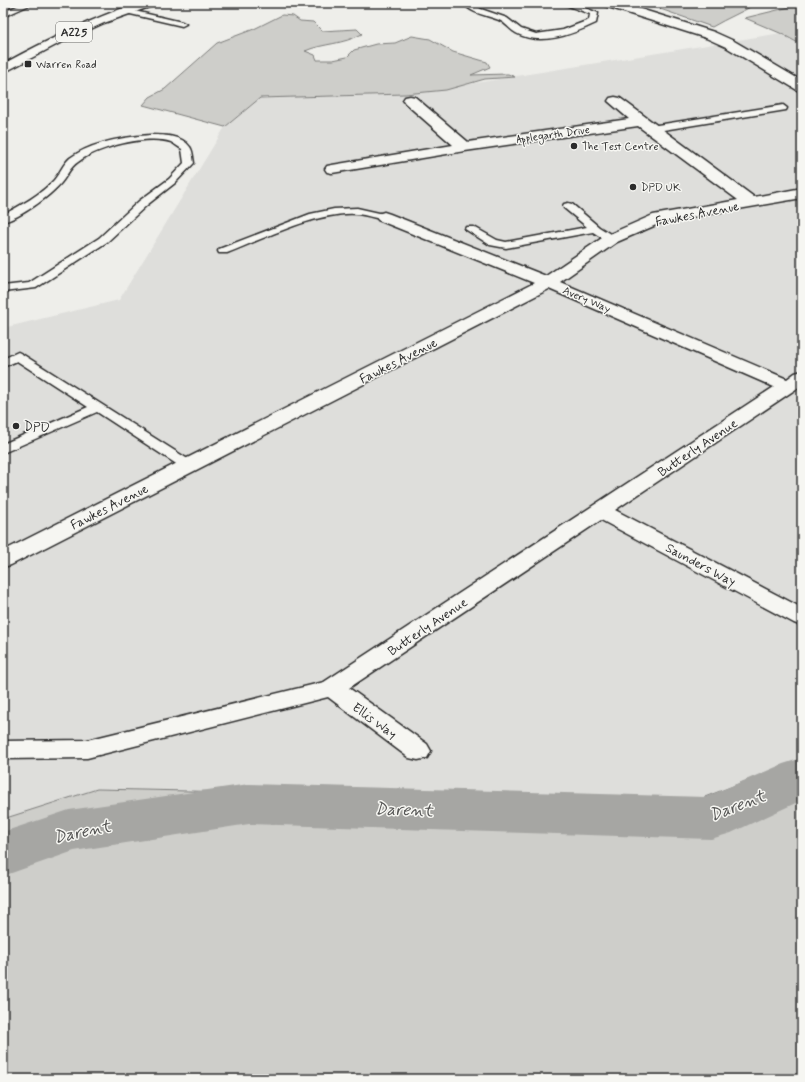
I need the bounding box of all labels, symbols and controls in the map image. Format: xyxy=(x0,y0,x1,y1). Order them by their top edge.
road number: A225 xyxy=(56,22,92,42)
place label: Warren Road xyxy=(36,58,97,72)
marker: Warren Road xyxy=(23,59,33,69)
street label: Applegarth Drive xyxy=(516,123,591,148)
place label: The Test Centre xyxy=(582,140,659,154)
marker: The Test Centre xyxy=(569,141,579,151)
place label: DPD UK xyxy=(641,181,681,195)
marker: DPD UK xyxy=(628,182,638,192)
street label: Fawkes Avenue xyxy=(654,198,741,231)
street label: Avery Way xyxy=(561,284,613,316)
street label: Fawkes Avenue xyxy=(357,334,440,388)
street label: Butterly Avenue xyxy=(655,415,741,481)
place label: DPD xyxy=(24,419,50,436)
marker: DPD xyxy=(11,421,21,431)
street label: Fawkes Avenue xyxy=(68,480,151,534)
street label: Saunders Way xyxy=(662,540,738,591)
street label: Butterly Avenue xyxy=(385,594,471,660)
street label: Ellis Way xyxy=(348,699,400,743)
water label: Darent xyxy=(706,785,769,827)
water label: Darent xyxy=(375,798,434,822)
water label: Darent xyxy=(52,815,114,849)

